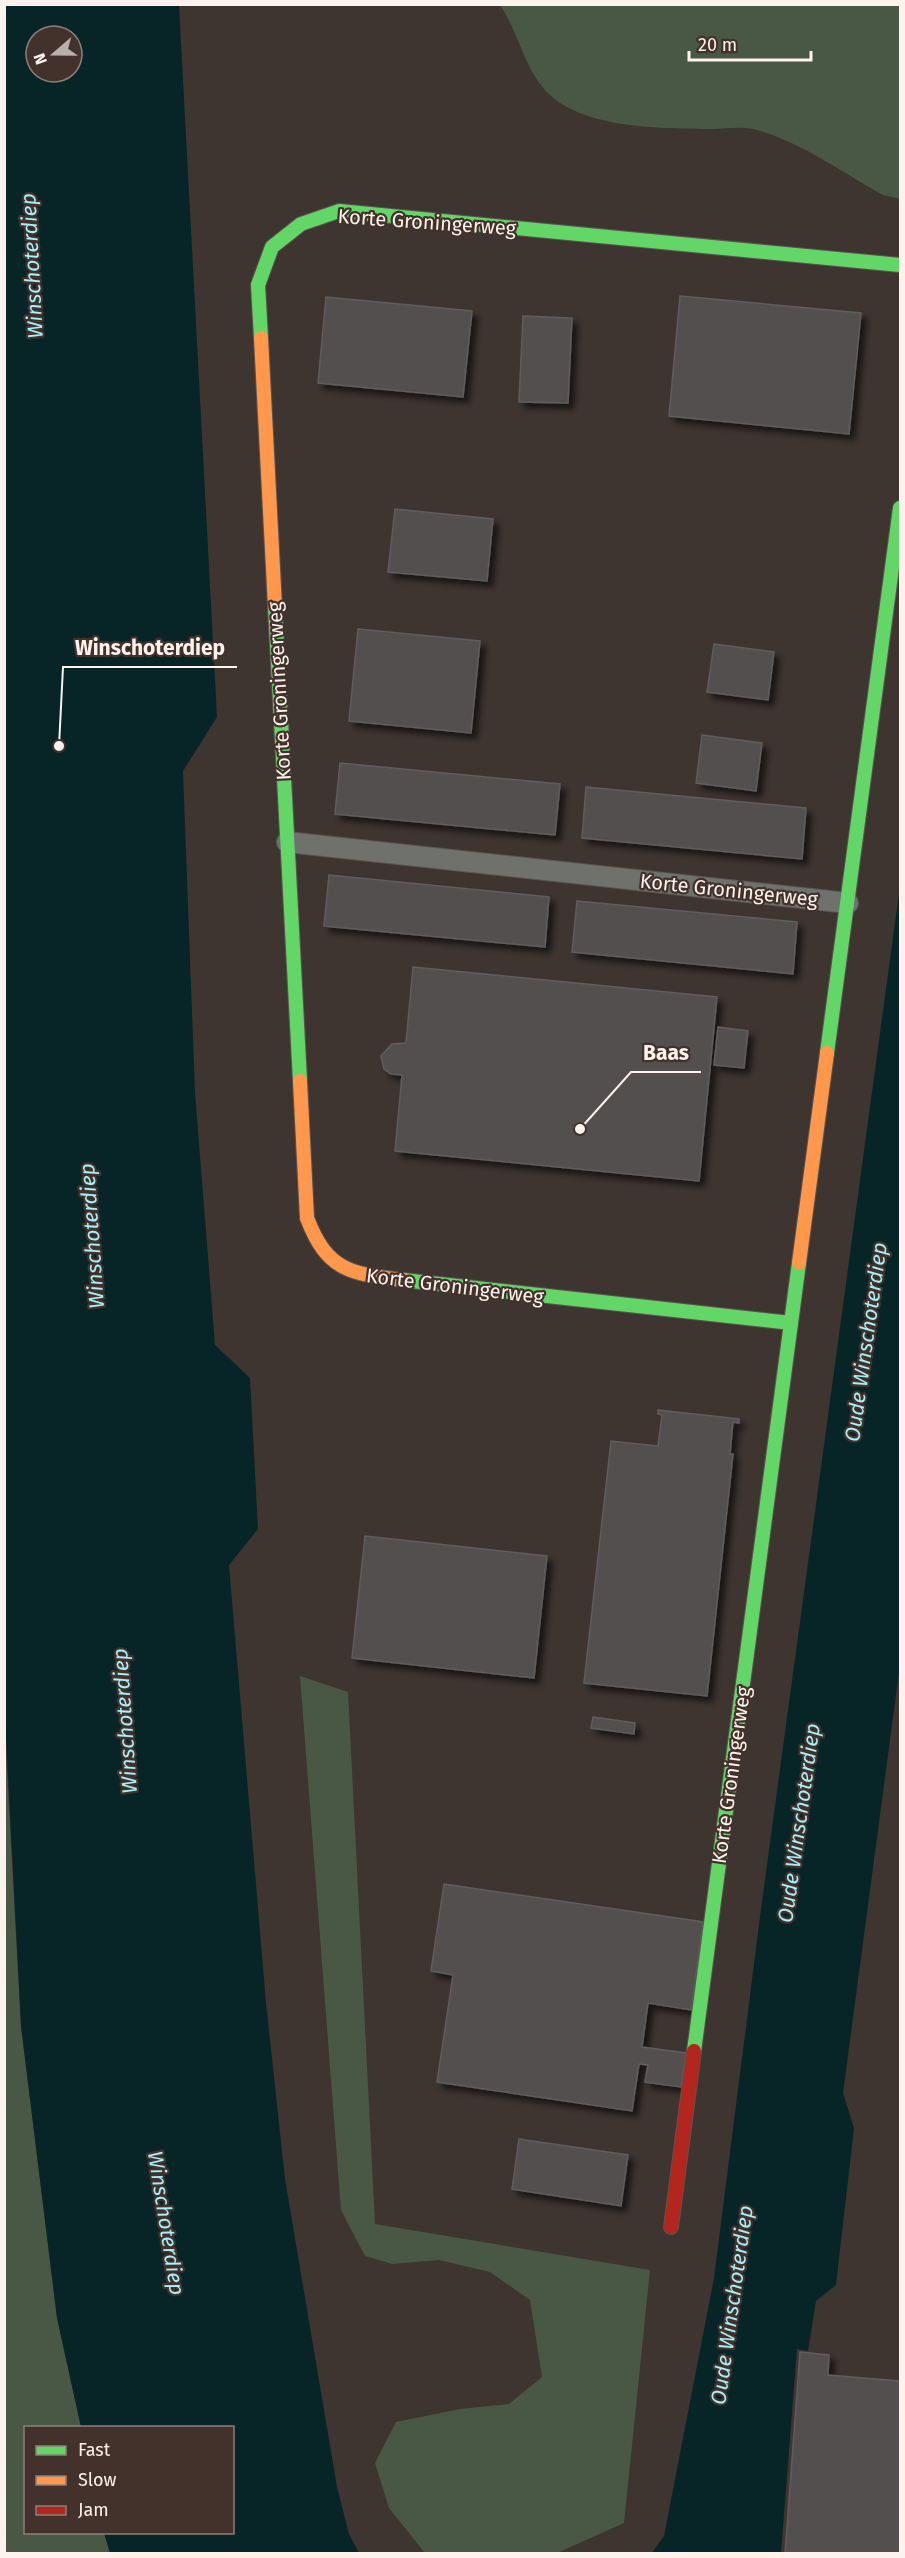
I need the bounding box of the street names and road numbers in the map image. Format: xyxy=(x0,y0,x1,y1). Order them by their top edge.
street label: Korte Groningerweg xyxy=(337,204,518,240)
street label: Korte Groningerweg xyxy=(262,600,296,781)
street label: Korte Groningerweg xyxy=(639,869,820,911)
street label: Korte Groningerweg xyxy=(365,1263,546,1309)
street label: Korte Groningerweg xyxy=(707,1684,755,1865)

